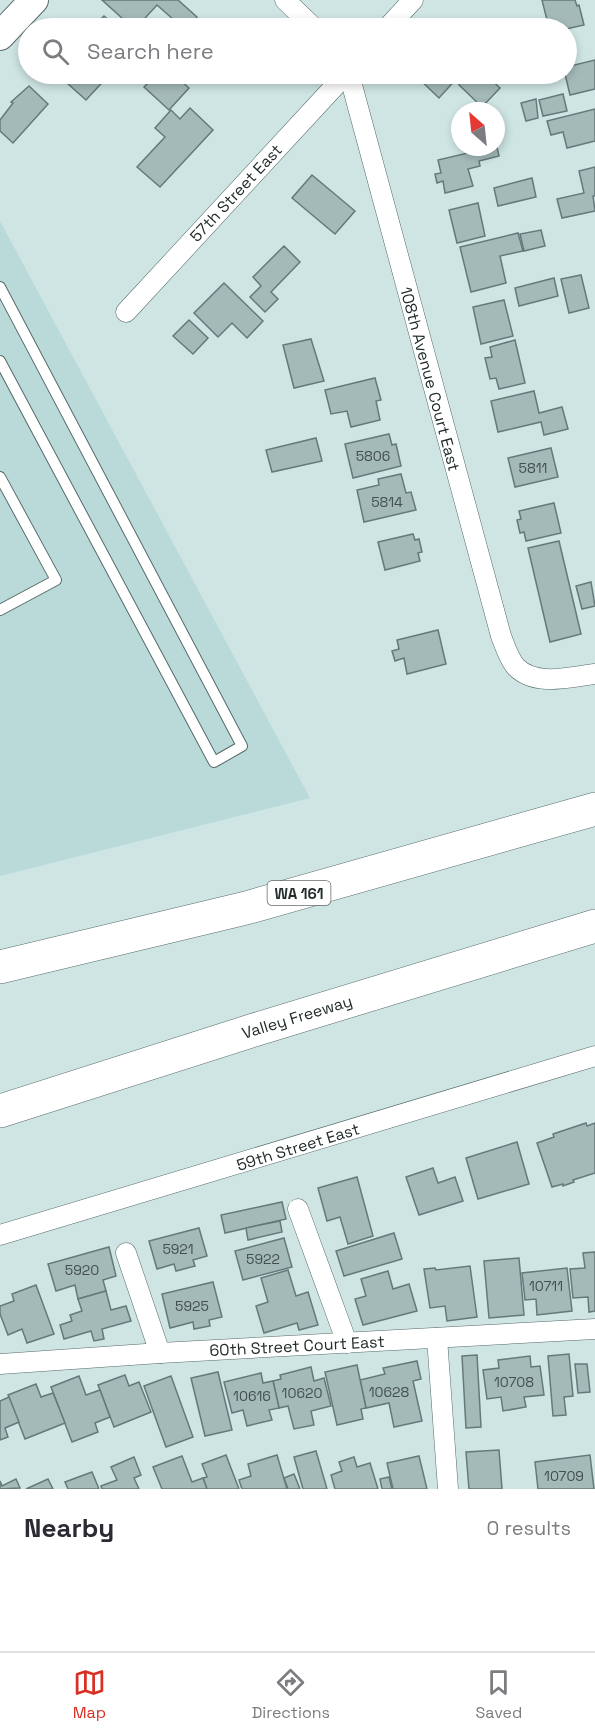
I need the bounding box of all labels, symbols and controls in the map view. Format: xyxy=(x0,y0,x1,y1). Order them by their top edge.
search box xyxy=(18,18,577,84)
icon: search xyxy=(39,35,72,68)
text: Search here xyxy=(87,37,214,65)
north arrow xyxy=(451,102,505,156)
street label: 57th Street East xyxy=(185,140,287,246)
street label: 108th Avenue Court East xyxy=(395,285,465,473)
house number: 5806 xyxy=(356,447,390,465)
house number: 5811 xyxy=(519,459,547,477)
house number: 5814 xyxy=(371,493,403,511)
road number: WA 161 xyxy=(268,881,330,905)
street label: Valley Freeway xyxy=(239,990,355,1044)
street label: 59th Street East xyxy=(234,1118,362,1176)
house number: 5921 xyxy=(162,1240,194,1258)
house number: 5922 xyxy=(246,1250,280,1268)
house number: 5920 xyxy=(65,1261,99,1279)
house number: 10711 xyxy=(529,1277,563,1295)
house number: 5925 xyxy=(175,1297,209,1315)
street label: 60th Street Court East xyxy=(209,1331,385,1361)
house number: 10708 xyxy=(494,1373,534,1391)
house number: 10628 xyxy=(369,1383,410,1401)
house number: 10620 xyxy=(282,1384,322,1402)
house number: 10616 xyxy=(233,1387,271,1405)
house number: 10709 xyxy=(544,1467,584,1485)
text: Nearby xyxy=(24,1511,114,1545)
text: 0 results xyxy=(487,1515,571,1541)
tab: Map xyxy=(73,1666,106,1723)
tab: Directions xyxy=(252,1666,330,1723)
tab: Saved xyxy=(476,1666,522,1723)

